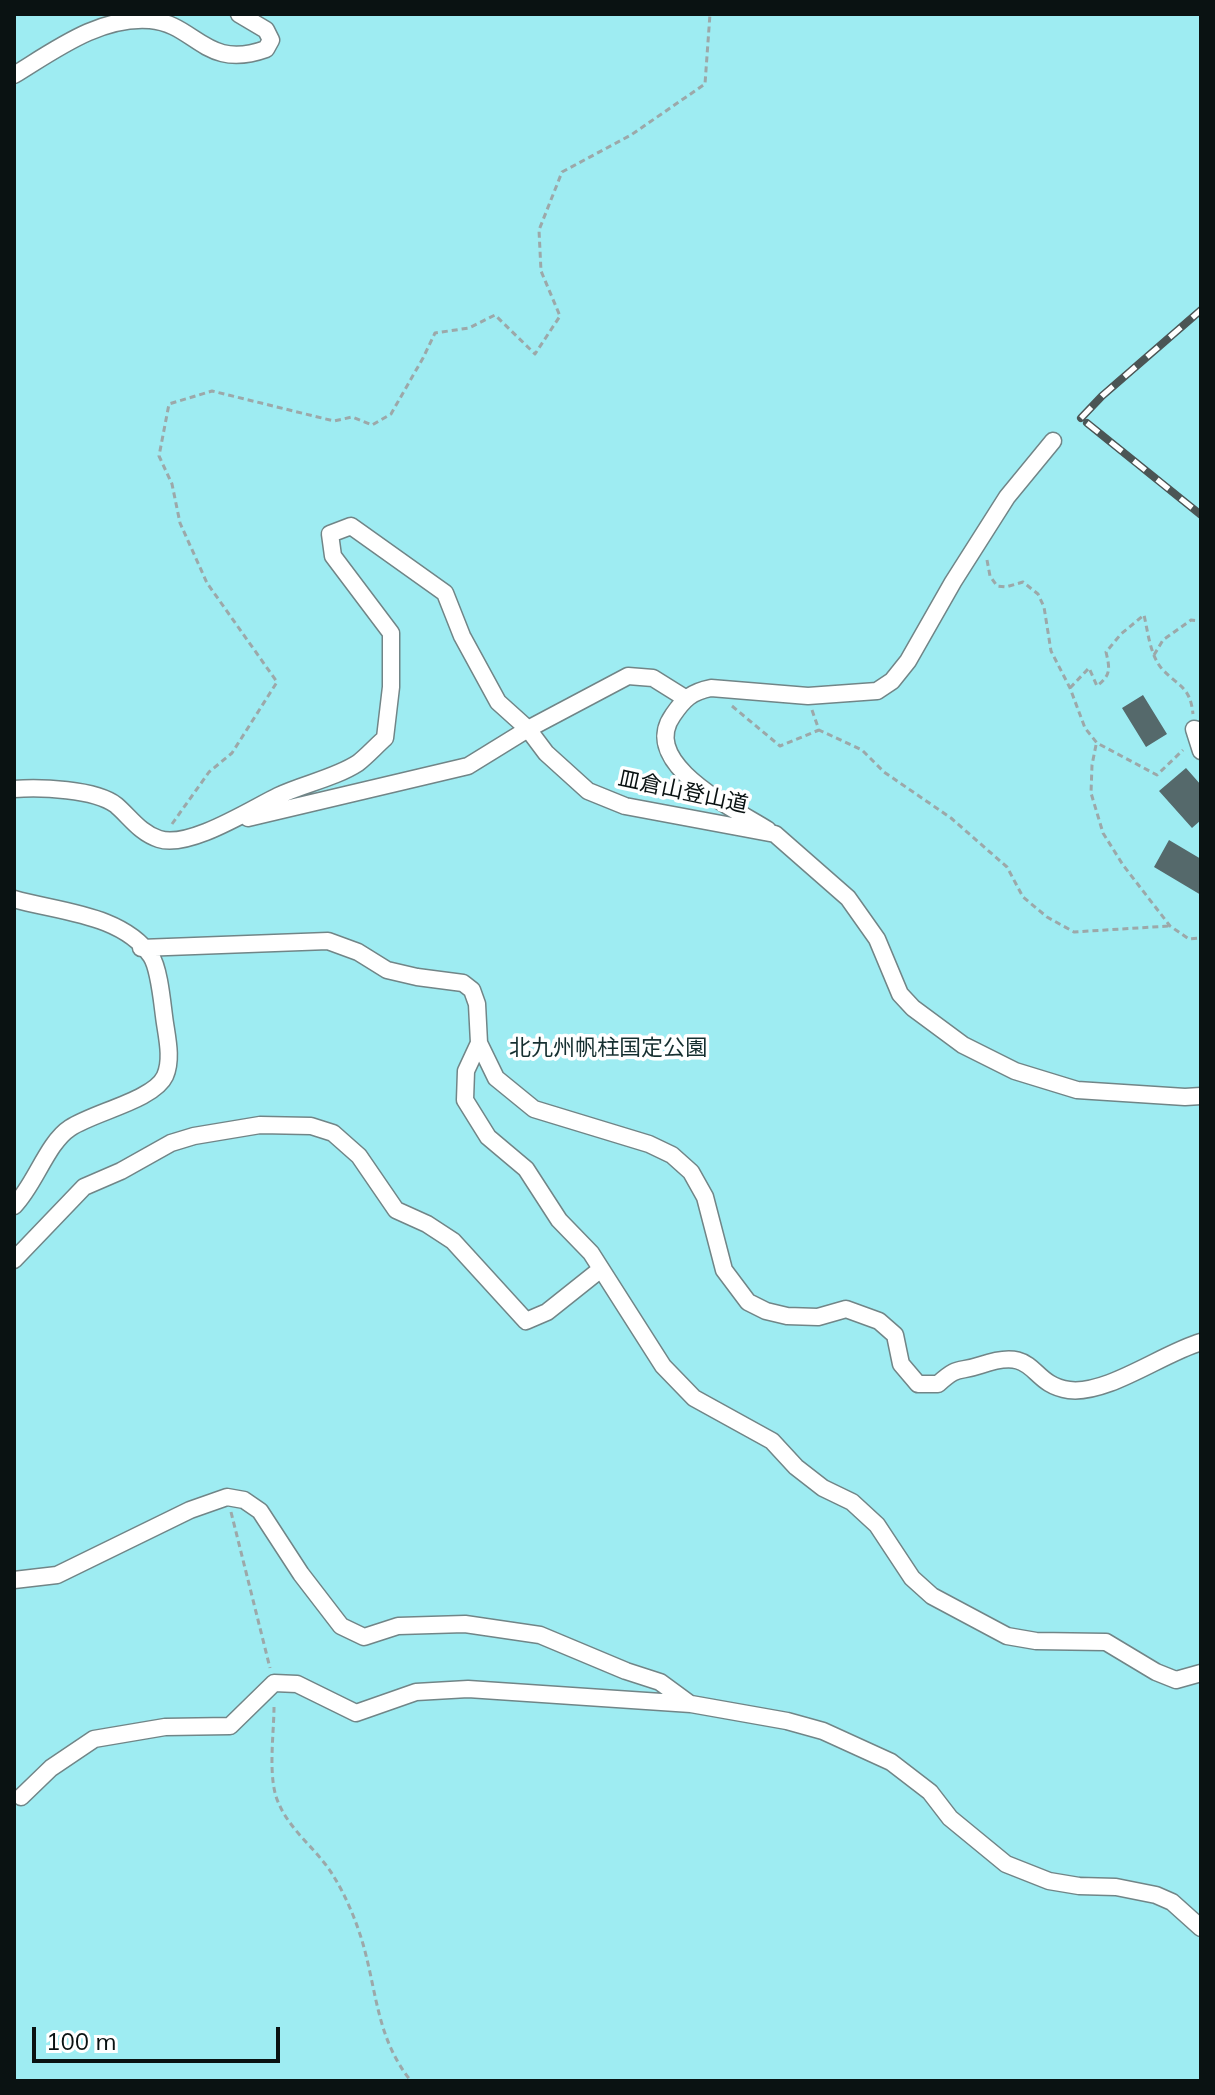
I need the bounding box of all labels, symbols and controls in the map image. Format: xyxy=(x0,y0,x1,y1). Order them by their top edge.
street label: 皿倉山登山道 xyxy=(616,765,750,819)
park label: 北九州帆柱国定公園 xyxy=(509,1035,707,1061)
scale bar xyxy=(36,2011,284,2061)
text: 100 m xyxy=(46,2026,117,2056)

